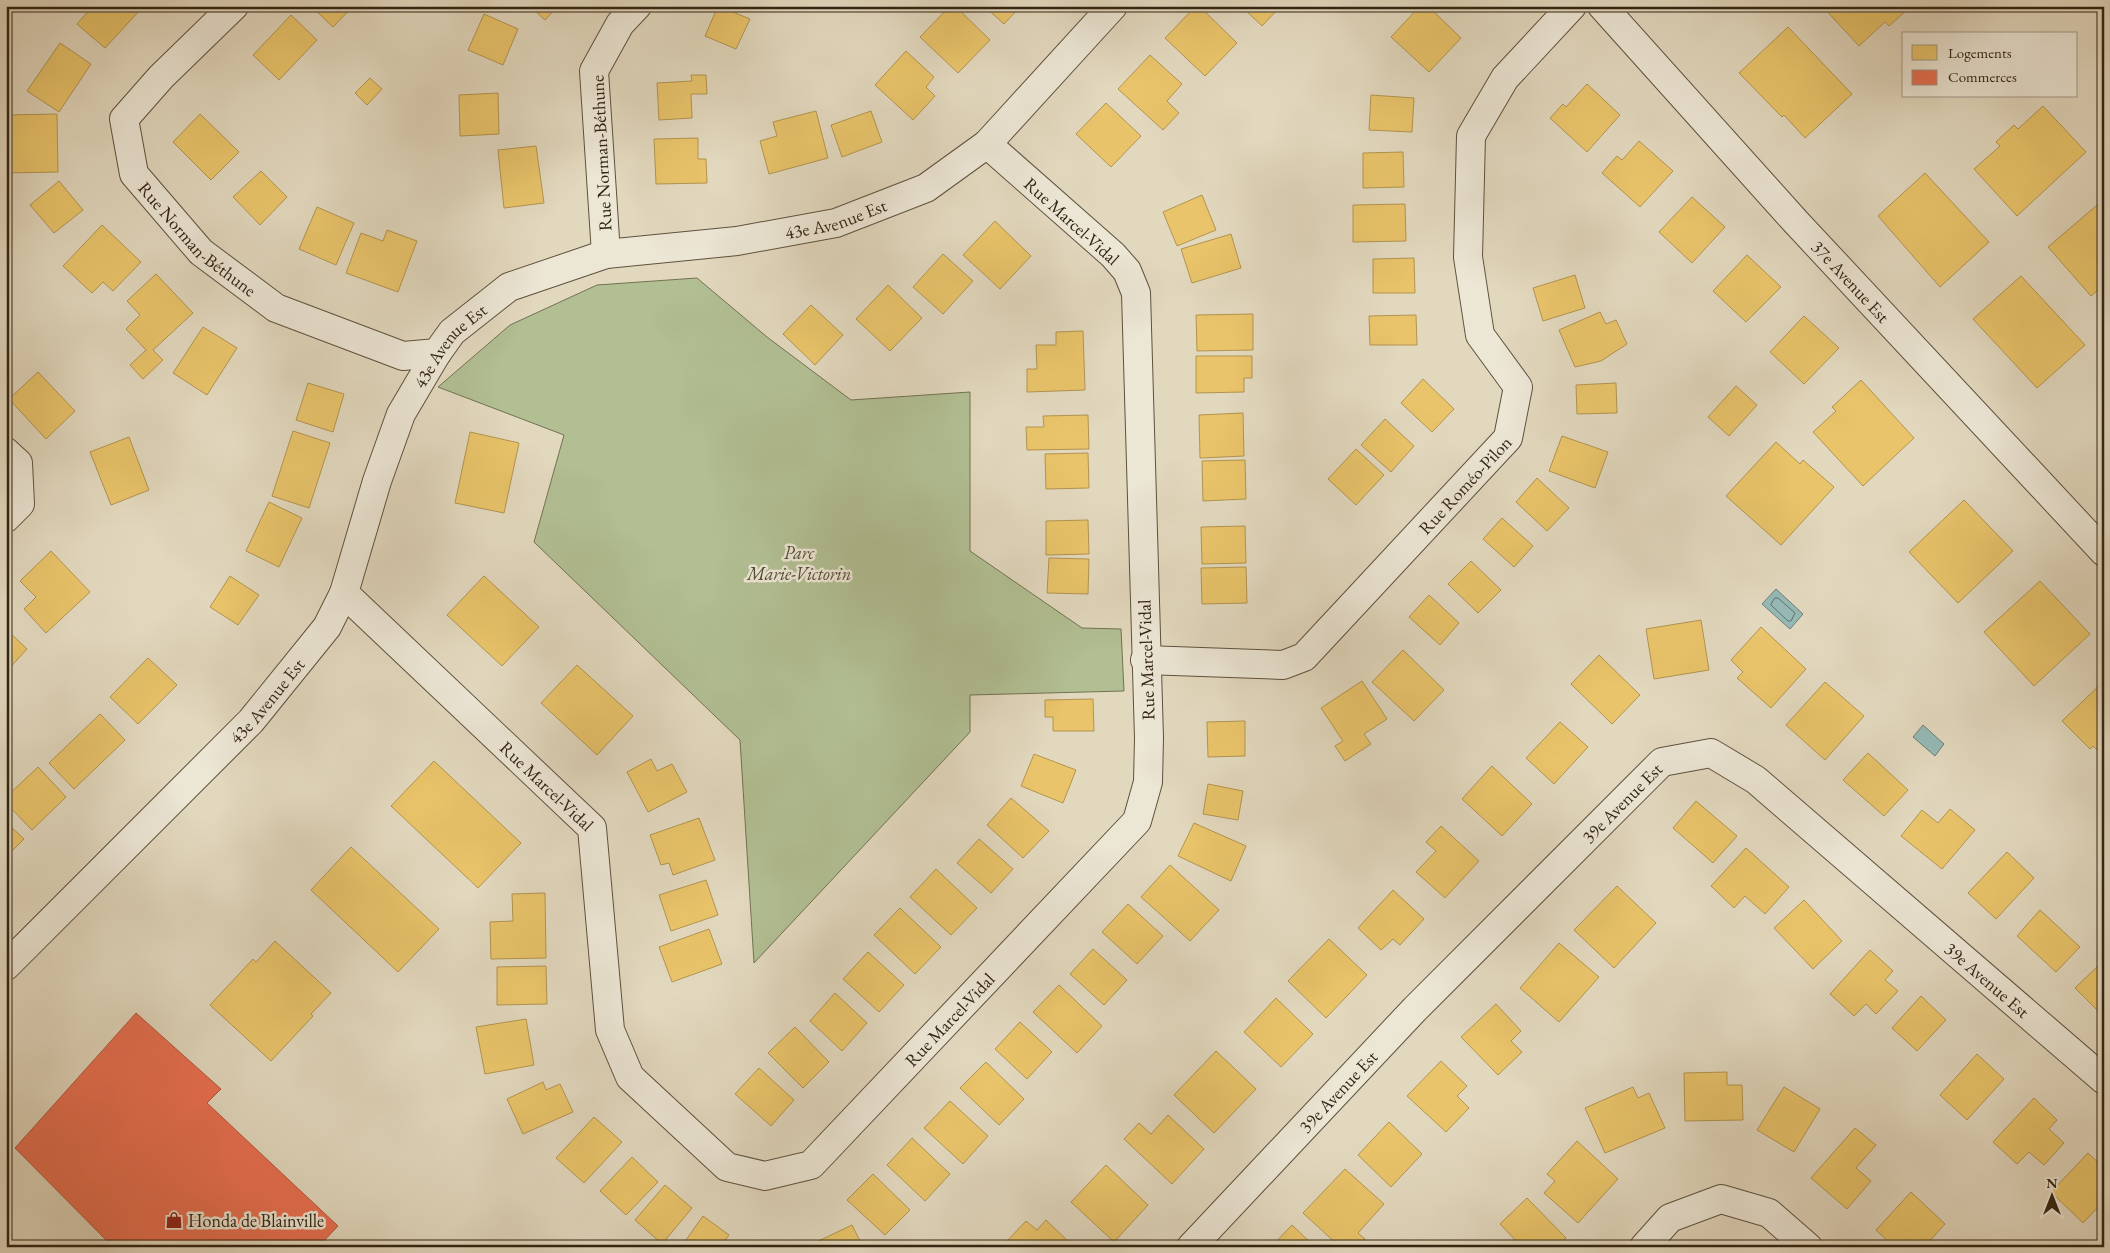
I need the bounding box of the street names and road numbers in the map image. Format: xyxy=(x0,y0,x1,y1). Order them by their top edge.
street label: Rue Norman-Béthune xyxy=(585,74,617,232)
street label: Rue Marcel-Vidal xyxy=(1019,172,1125,270)
street label: Rue Norman-Béthune xyxy=(134,176,261,301)
street label: 43e Avenue Est xyxy=(783,193,890,244)
street label: 37e Avenue Est xyxy=(1807,235,1895,327)
street label: 43e Avenue Est xyxy=(407,298,491,392)
street label: Rue Roméo-Pilon xyxy=(1413,430,1516,539)
street label: Rue Marcel-Vidal xyxy=(1132,599,1160,721)
street label: 43e Avenue Est xyxy=(224,653,309,748)
street label: Rue Marcel-Vidal xyxy=(495,736,599,836)
street label: 39e Avenue Est xyxy=(1576,757,1667,848)
street label: 39e Avenue Est xyxy=(1940,937,2035,1023)
street label: Rue Marcel-Vidal xyxy=(899,967,999,1071)
street label: 39e Avenue Est xyxy=(1293,1045,1382,1137)

